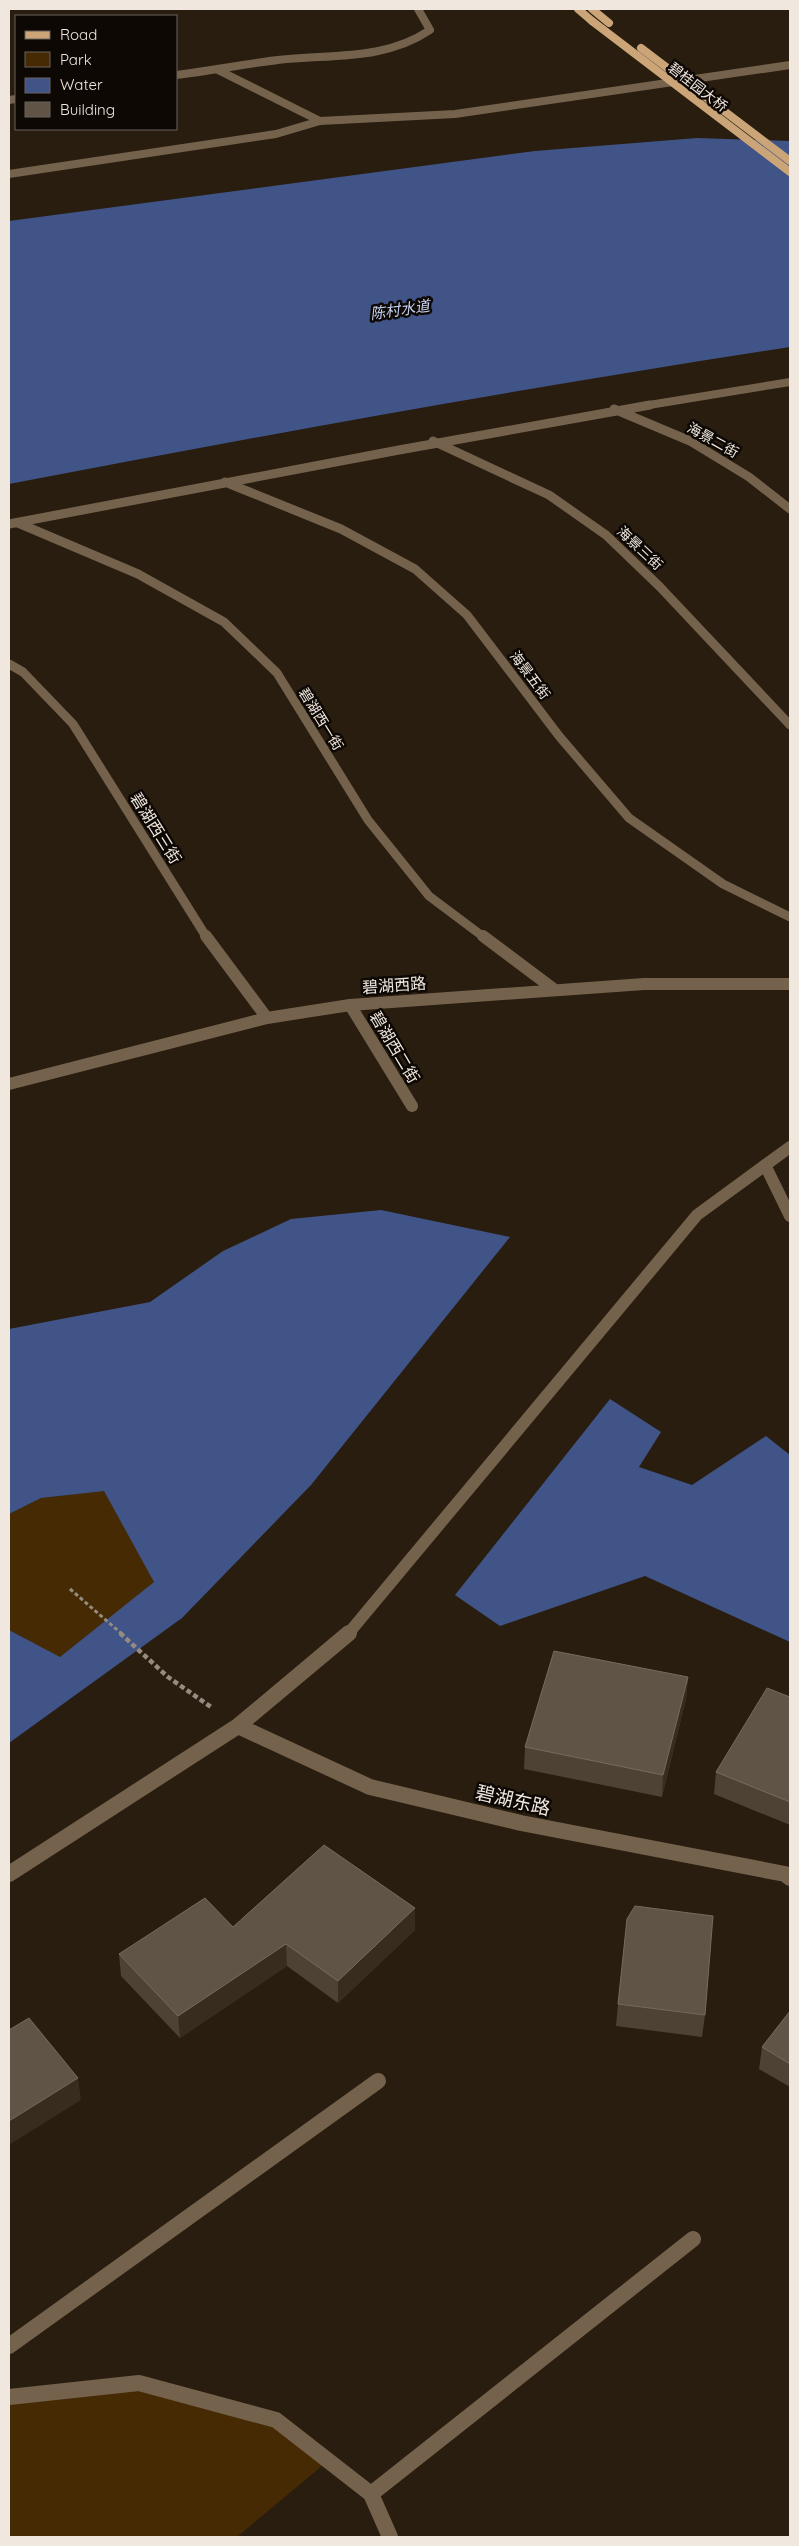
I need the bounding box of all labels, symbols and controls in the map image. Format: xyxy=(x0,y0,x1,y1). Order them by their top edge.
legend xyxy=(15,15,178,130)
text: Road xyxy=(60,25,97,44)
text: Park xyxy=(60,50,92,69)
street label: 碧桂园大桥 xyxy=(665,58,731,116)
text: Water xyxy=(60,75,103,94)
text: Building xyxy=(60,100,115,119)
water label: 陈村水道 xyxy=(369,296,433,323)
street label: 海景二街 xyxy=(684,419,742,461)
street label: 海景三街 xyxy=(613,522,667,574)
street label: 海景五街 xyxy=(506,647,554,703)
street label: 碧湖西一街 xyxy=(295,685,347,753)
street label: 碧湖西三街 xyxy=(126,789,186,867)
street label: 碧湖西路 xyxy=(361,973,427,997)
street label: 碧湖西二街 xyxy=(366,1008,424,1086)
street label: 碧湖东路 xyxy=(473,1780,553,1820)

